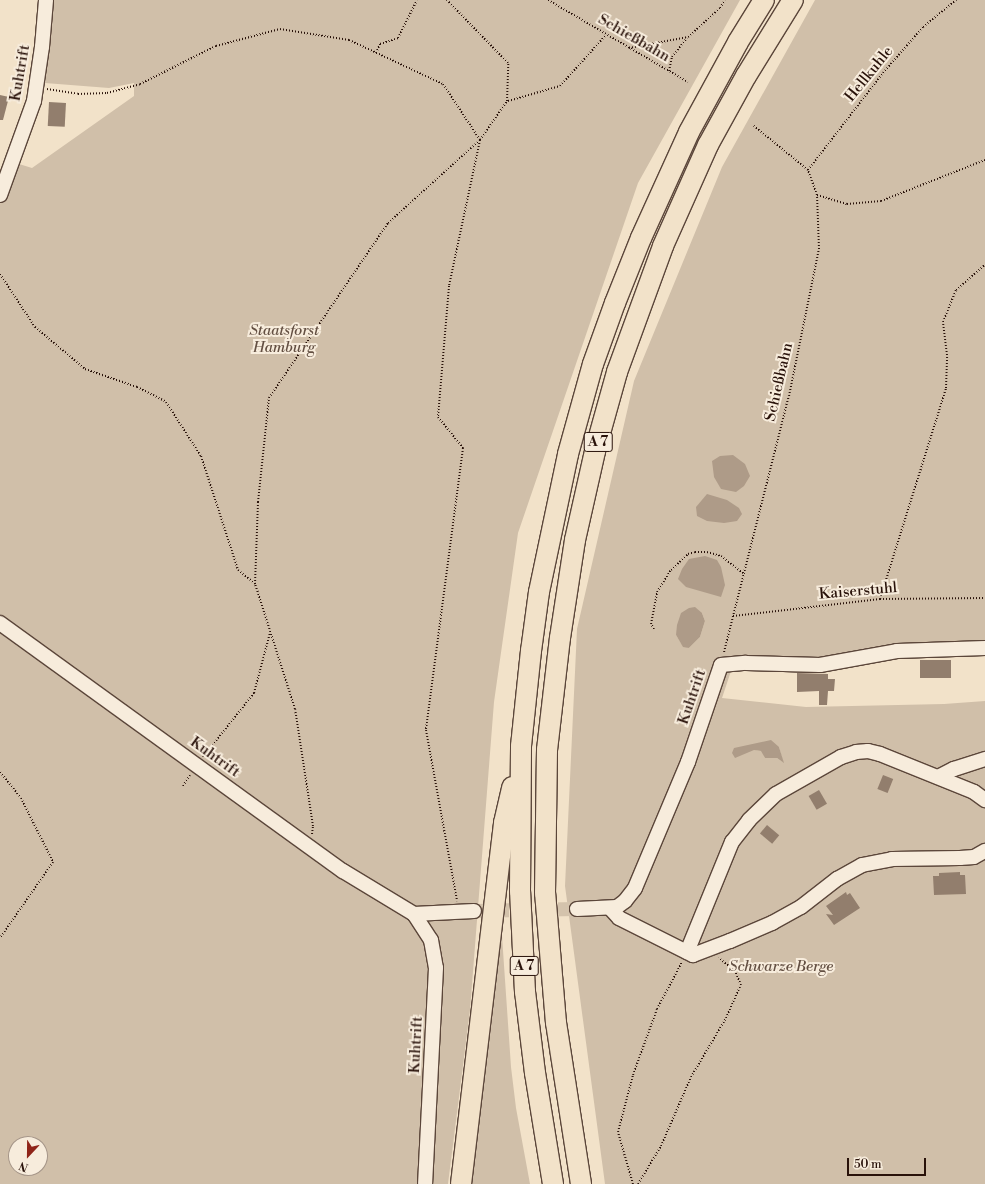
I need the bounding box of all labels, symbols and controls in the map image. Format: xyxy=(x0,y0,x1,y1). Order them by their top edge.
street label: Schießbahn xyxy=(595,10,673,66)
street label: Kuhtrift xyxy=(6,43,34,103)
street label: Hellkuhle xyxy=(841,43,897,105)
park label: Staatsforst Hamburg xyxy=(249,321,319,356)
street label: Schießbahn xyxy=(761,341,797,423)
road number: A 7 xyxy=(583,430,613,454)
street label: Kaiserstuhl xyxy=(818,579,898,603)
street label: Kuhtrift xyxy=(674,667,710,727)
street label: Kuhtrift xyxy=(187,733,243,781)
road number: A 7 xyxy=(509,954,539,978)
park label: Schwarze Berge xyxy=(729,958,833,976)
street label: Kuhtrift xyxy=(406,1016,426,1074)
north arrow xyxy=(8,1136,48,1176)
scale bar xyxy=(849,1150,928,1176)
text: 50 m xyxy=(854,1157,882,1172)
text: N xyxy=(17,1158,31,1174)

